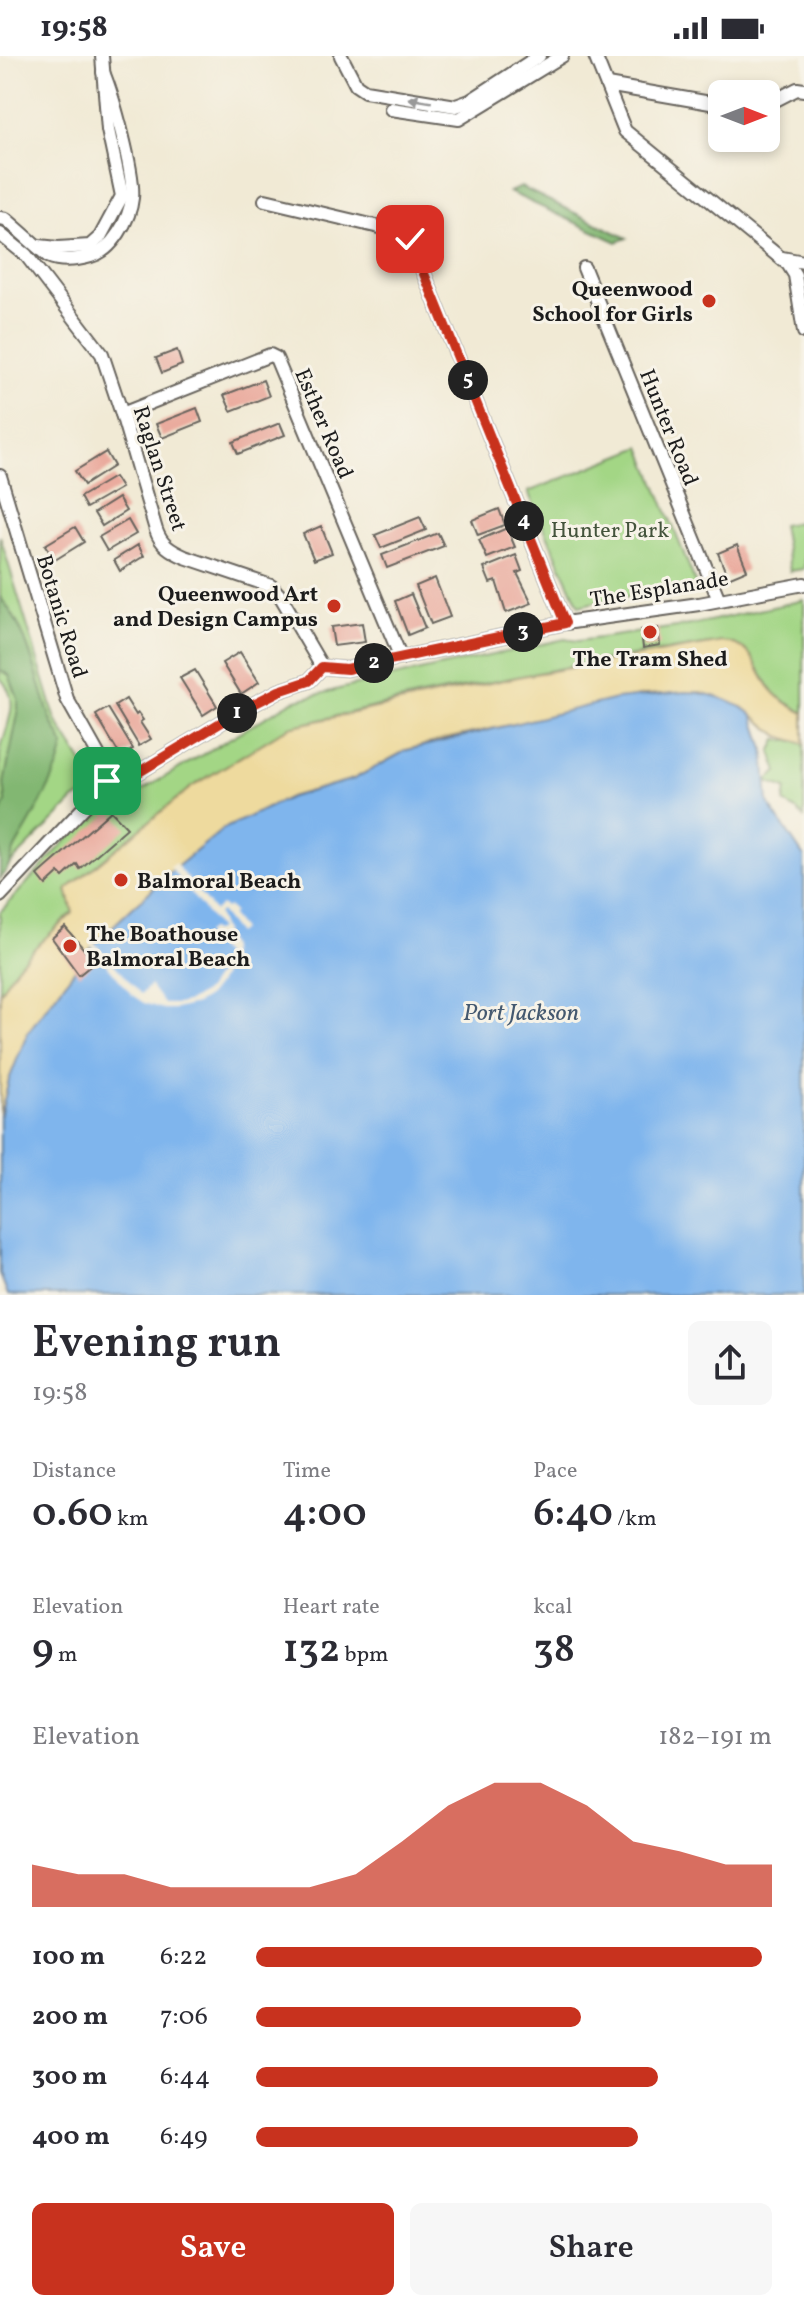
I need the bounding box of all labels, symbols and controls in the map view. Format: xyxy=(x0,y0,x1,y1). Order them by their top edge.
text: 19:58 xyxy=(40,7,108,49)
north arrow xyxy=(708,80,780,152)
map controls xyxy=(708,80,780,152)
one-way arrow xyxy=(407,94,432,106)
pin xyxy=(376,205,444,273)
icon: check xyxy=(388,217,432,261)
place label: Queenwood School for Girls xyxy=(532,275,693,331)
marker: Queenwood School for Girls xyxy=(700,292,718,310)
pin: 5 xyxy=(448,360,488,400)
street label: Esther Road xyxy=(286,364,360,484)
text: 5 xyxy=(463,364,473,395)
street label: Hunter Road xyxy=(630,365,705,491)
street label: Raglan Street xyxy=(124,402,194,536)
pin: 4 xyxy=(504,501,544,541)
text: 4 xyxy=(517,505,531,536)
park label: Hunter Park xyxy=(551,516,669,547)
street label: Botanic Road xyxy=(27,551,94,682)
street label: The Esplanade xyxy=(588,564,731,617)
place label: Queenwood Art and Design Campus xyxy=(113,580,318,636)
marker: Queenwood Art and Design Campus xyxy=(325,597,343,615)
pin: 3 xyxy=(503,612,543,652)
text: 3 xyxy=(517,616,529,647)
marker: The Tram Shed xyxy=(641,623,659,641)
pin: 2 xyxy=(354,643,394,683)
place label: The Tram Shed xyxy=(572,645,728,676)
text: 2 xyxy=(368,647,380,678)
pin: 1 xyxy=(217,693,257,733)
text: 1 xyxy=(233,697,241,728)
pin xyxy=(73,747,141,815)
icon: arrive xyxy=(85,759,129,803)
place label: Balmoral Beach xyxy=(137,867,301,898)
marker: Balmoral Beach xyxy=(112,871,130,889)
place label: The Boathouse Balmoral Beach xyxy=(86,920,250,976)
marker: The Boathouse Balmoral Beach xyxy=(61,937,79,955)
water label: Port Jackson xyxy=(463,997,579,1031)
text: Evening run xyxy=(32,1314,281,1375)
button: share xyxy=(688,1321,772,1405)
text: 19:58 xyxy=(32,1375,87,1411)
text: Distance xyxy=(32,1456,116,1487)
text: Time xyxy=(283,1456,331,1487)
text: Pace xyxy=(533,1456,577,1487)
text: 0.60 xyxy=(32,1487,113,1543)
text: 4:00 xyxy=(283,1487,367,1543)
text: 6:40 xyxy=(533,1487,613,1543)
text: km xyxy=(113,1504,149,1535)
text: /km xyxy=(613,1504,657,1535)
text: Elevation xyxy=(32,1592,123,1623)
text: Heart rate xyxy=(283,1592,380,1623)
text: kcal xyxy=(533,1592,572,1623)
text: 9 xyxy=(32,1623,54,1679)
text: 132 xyxy=(283,1623,340,1679)
text: 38 xyxy=(533,1623,575,1679)
text: m xyxy=(54,1640,77,1671)
text: bpm xyxy=(340,1640,389,1671)
text: Elevation xyxy=(32,1719,140,1755)
text: 182–191 m xyxy=(658,1719,772,1755)
text: 100 m xyxy=(32,1939,105,1975)
text: 6:22 xyxy=(160,1939,207,1975)
text: 200 m xyxy=(32,1999,108,2035)
text: 7:06 xyxy=(160,1999,208,2035)
text: 300 m xyxy=(32,2059,108,2095)
text: 6:44 xyxy=(160,2059,210,2095)
text: 400 m xyxy=(32,2119,110,2155)
text: 6:49 xyxy=(160,2119,208,2155)
button: Save xyxy=(32,2203,394,2295)
button: Share xyxy=(410,2203,772,2295)

